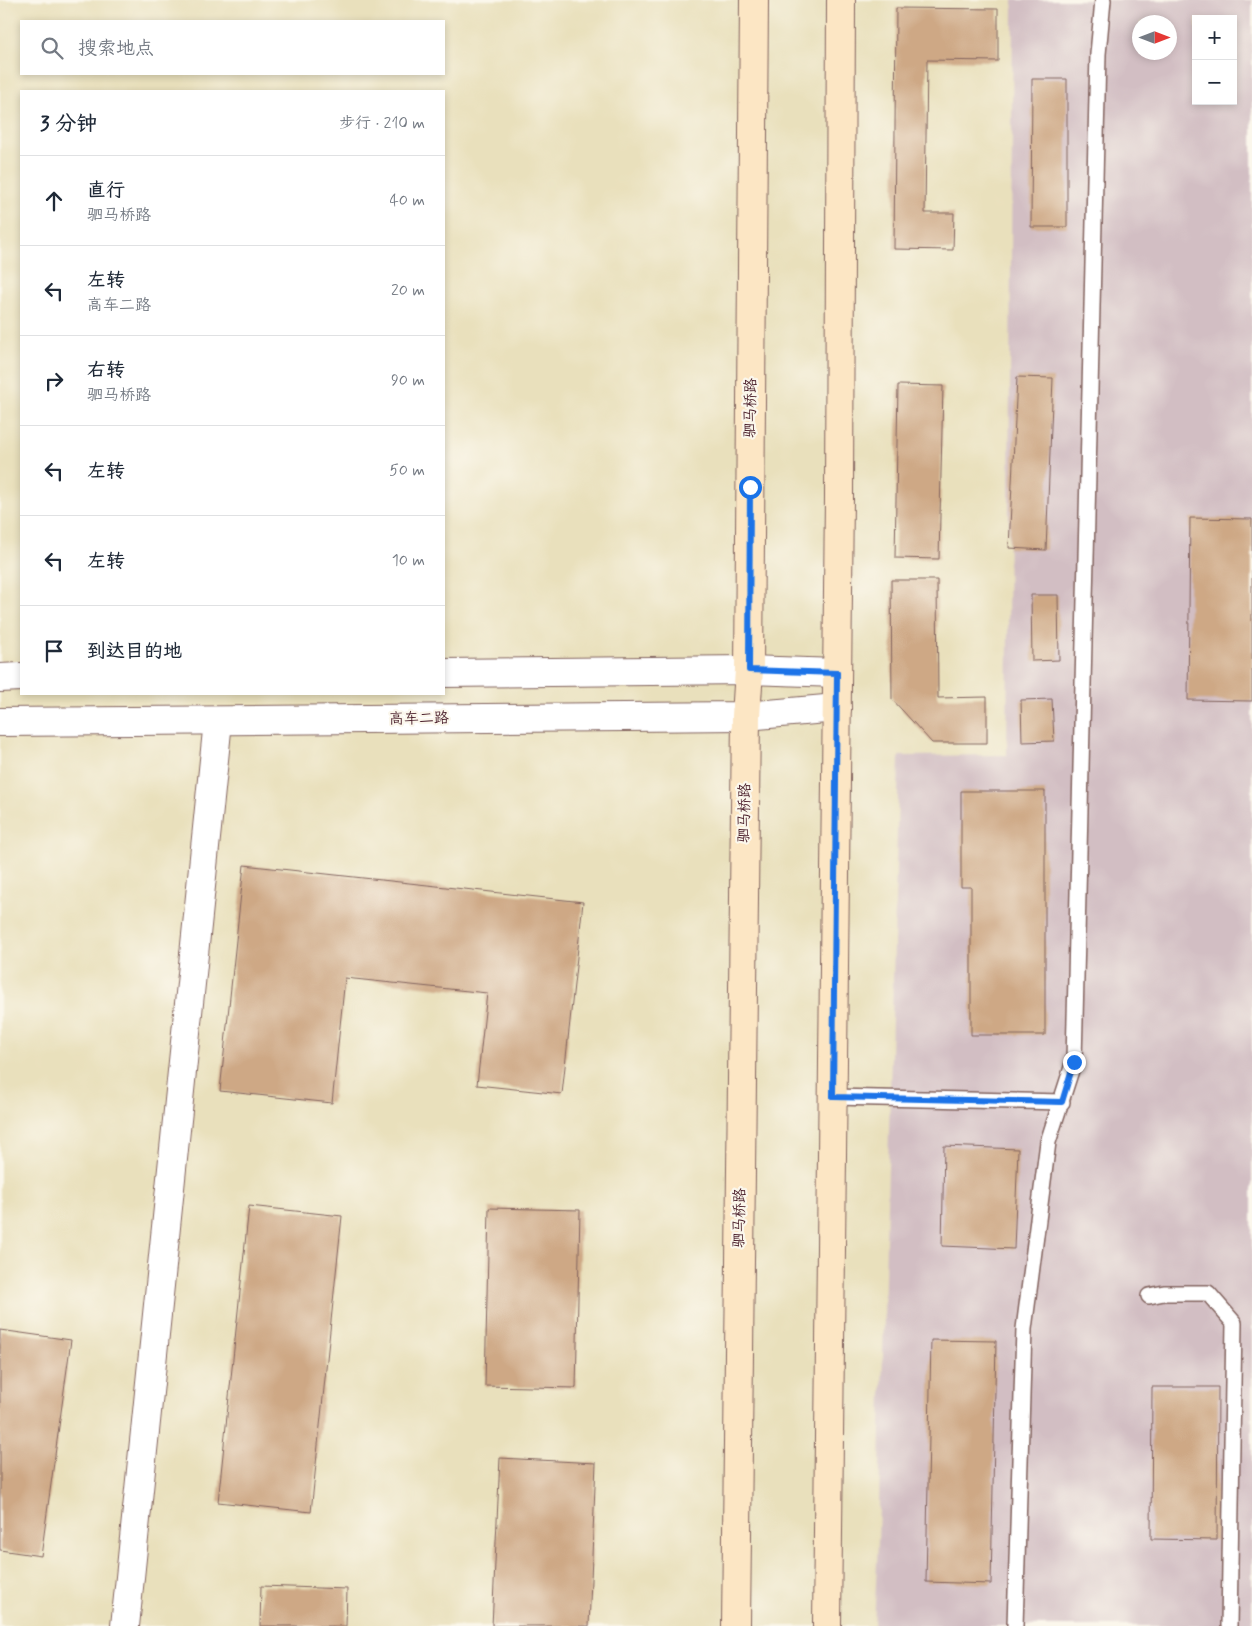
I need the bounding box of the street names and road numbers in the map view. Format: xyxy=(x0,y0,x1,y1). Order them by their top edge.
street label: 驷马桥路 xyxy=(740,378,762,438)
street label: 高车二路 xyxy=(389,708,449,730)
street label: 驷马桥路 xyxy=(734,783,756,843)
street label: 驷马桥路 xyxy=(729,1188,751,1248)

